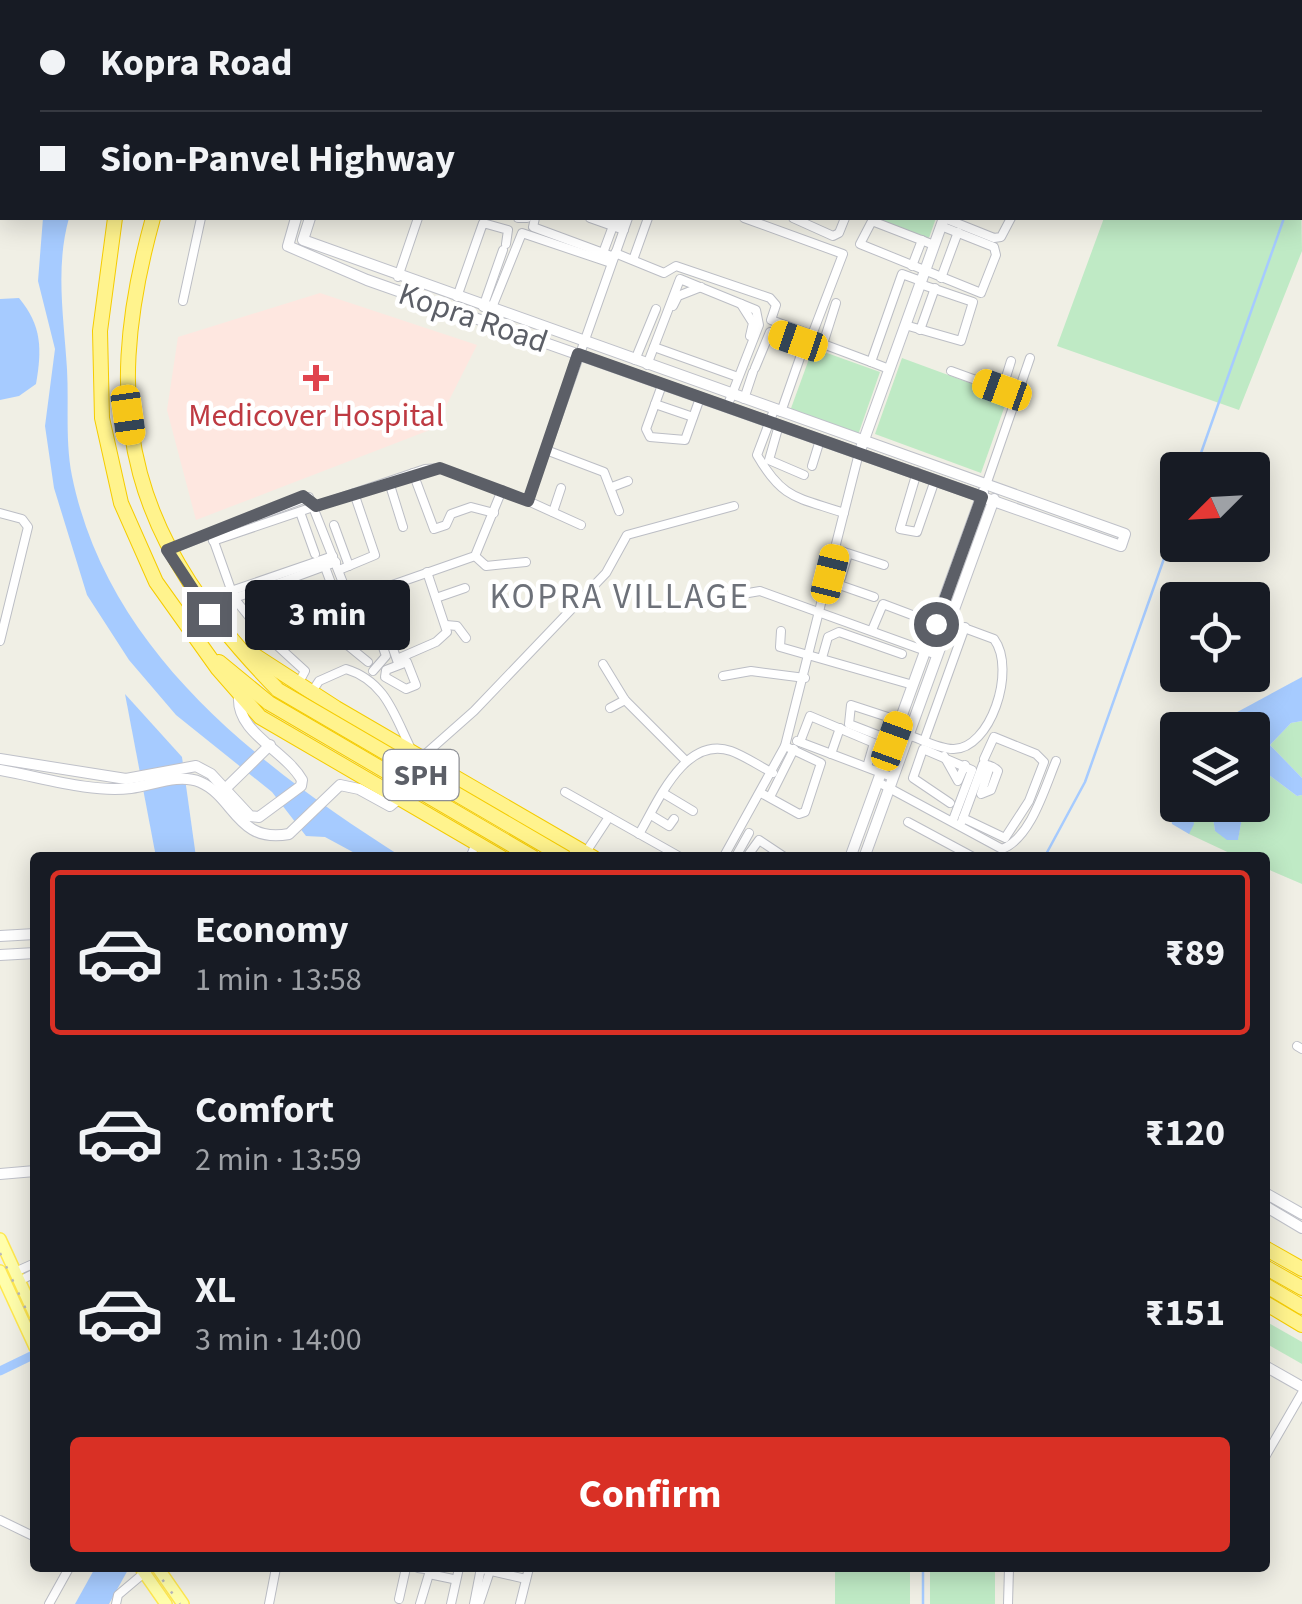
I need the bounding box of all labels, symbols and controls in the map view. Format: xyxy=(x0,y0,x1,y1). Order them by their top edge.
text: Kopra Road xyxy=(100,36,293,90)
text: Sion-Panvel Highway xyxy=(100,132,455,186)
street label: Kopra Road xyxy=(392,271,554,365)
car xyxy=(765,317,831,365)
marker: Medicover Hospital xyxy=(303,365,329,391)
car xyxy=(969,366,1035,414)
car xyxy=(109,383,147,447)
place label: Medicover Hospital xyxy=(188,393,444,439)
north arrow xyxy=(1160,452,1270,562)
map controls xyxy=(1160,452,1270,822)
car xyxy=(808,541,852,607)
district label: KOPRA VILLAGE xyxy=(490,572,750,622)
callout: 3 min xyxy=(244,579,409,649)
button: locate xyxy=(1160,582,1270,692)
route end xyxy=(187,592,232,637)
text: 3 min xyxy=(289,592,366,638)
route start xyxy=(914,602,959,647)
car xyxy=(868,708,916,774)
button: layers xyxy=(1160,712,1270,822)
road number: SPH xyxy=(384,750,458,800)
text: Economy xyxy=(195,903,348,957)
icon: car xyxy=(75,908,165,998)
text: ₹89 xyxy=(1165,926,1225,980)
text: 1 min · 13:58 xyxy=(195,957,362,1003)
text: Comfort xyxy=(195,1083,334,1137)
icon: car xyxy=(75,1088,165,1178)
text: ₹120 xyxy=(1145,1106,1225,1160)
text: 2 min · 13:59 xyxy=(195,1137,362,1183)
text: XL xyxy=(195,1263,236,1317)
icon: car xyxy=(75,1268,165,1358)
text: ₹151 xyxy=(1145,1286,1225,1340)
text: 3 min · 14:00 xyxy=(195,1317,362,1363)
button: Confirm xyxy=(70,1437,1230,1552)

